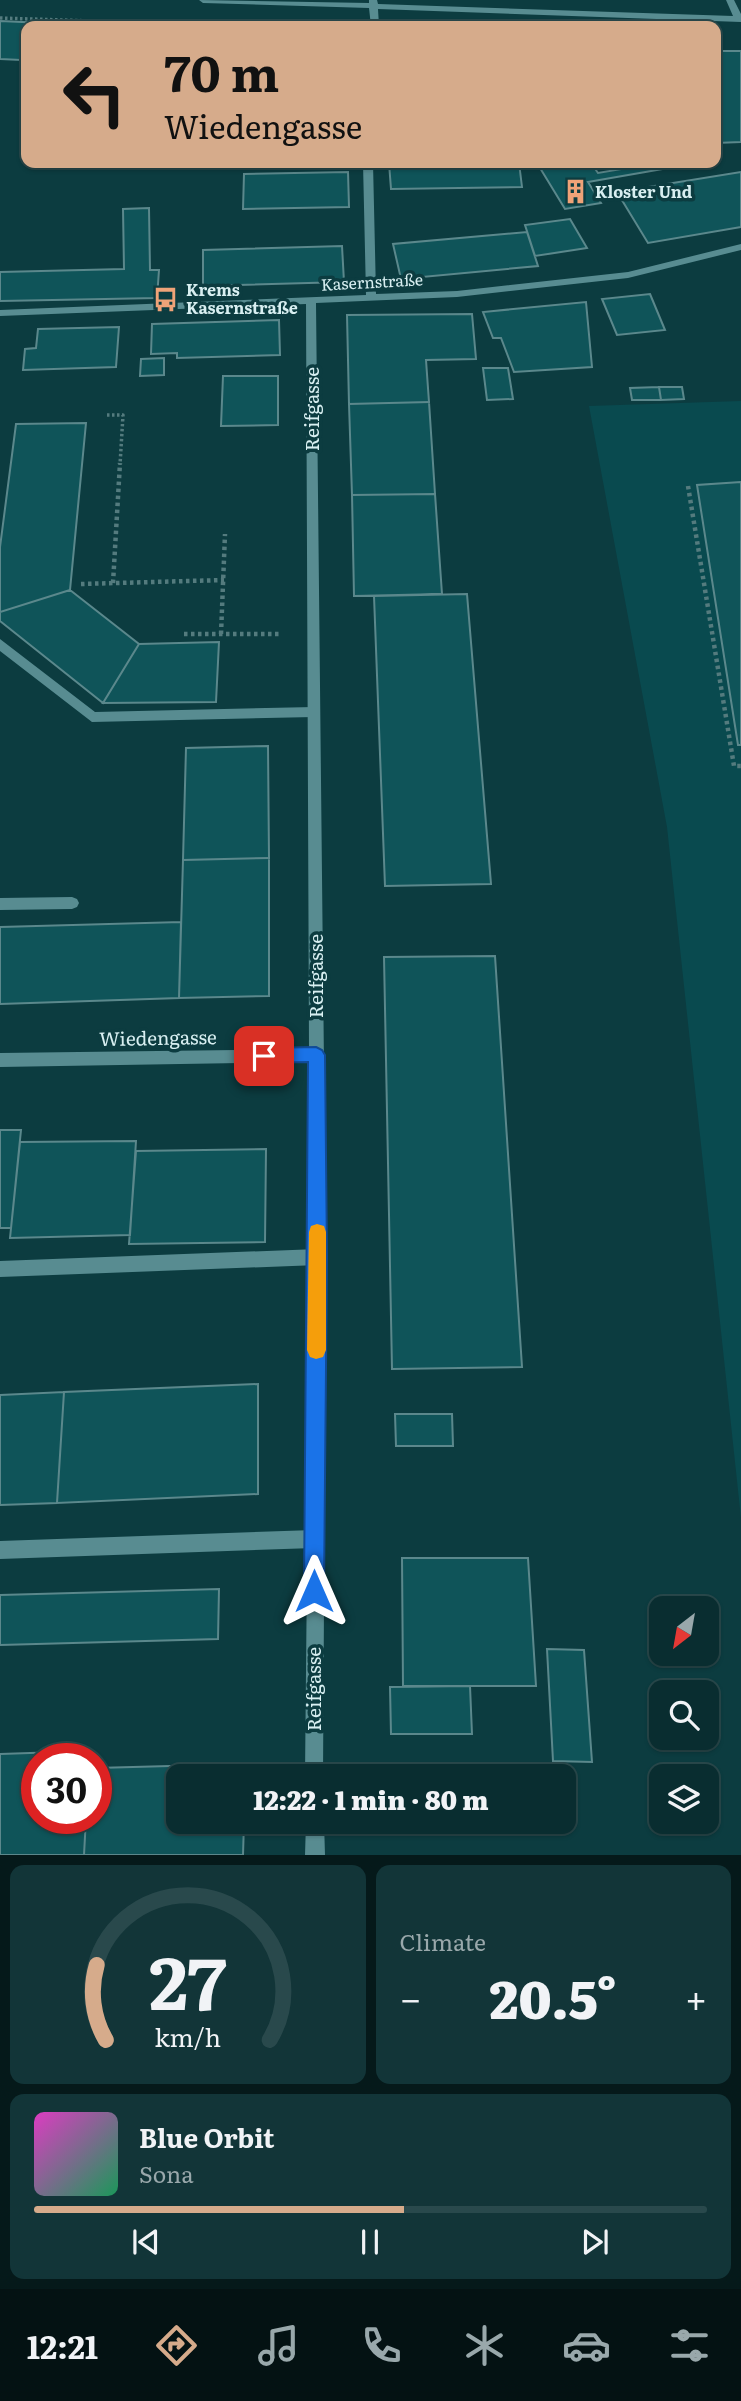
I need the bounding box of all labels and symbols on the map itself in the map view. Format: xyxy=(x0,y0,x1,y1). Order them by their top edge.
building icon: Kloster Und xyxy=(561,178,589,206)
place label: Kloster Und xyxy=(595,179,693,203)
street label: Kasernstraße xyxy=(320,266,424,296)
place label: Krems Kasernstraße xyxy=(186,277,298,319)
bus stop icon: Krems Kasernstraße xyxy=(152,285,180,313)
street label: Reifgasse xyxy=(297,367,325,451)
street label: Reifgasse xyxy=(301,934,329,1018)
street label: Wiedengasse xyxy=(99,1022,217,1052)
pin xyxy=(234,1026,294,1086)
position arrow xyxy=(277,1554,351,1628)
north arrow xyxy=(649,1596,719,1666)
street label: Reifgasse xyxy=(299,1647,327,1731)
speed limit sign: 30 xyxy=(21,1743,112,1834)

